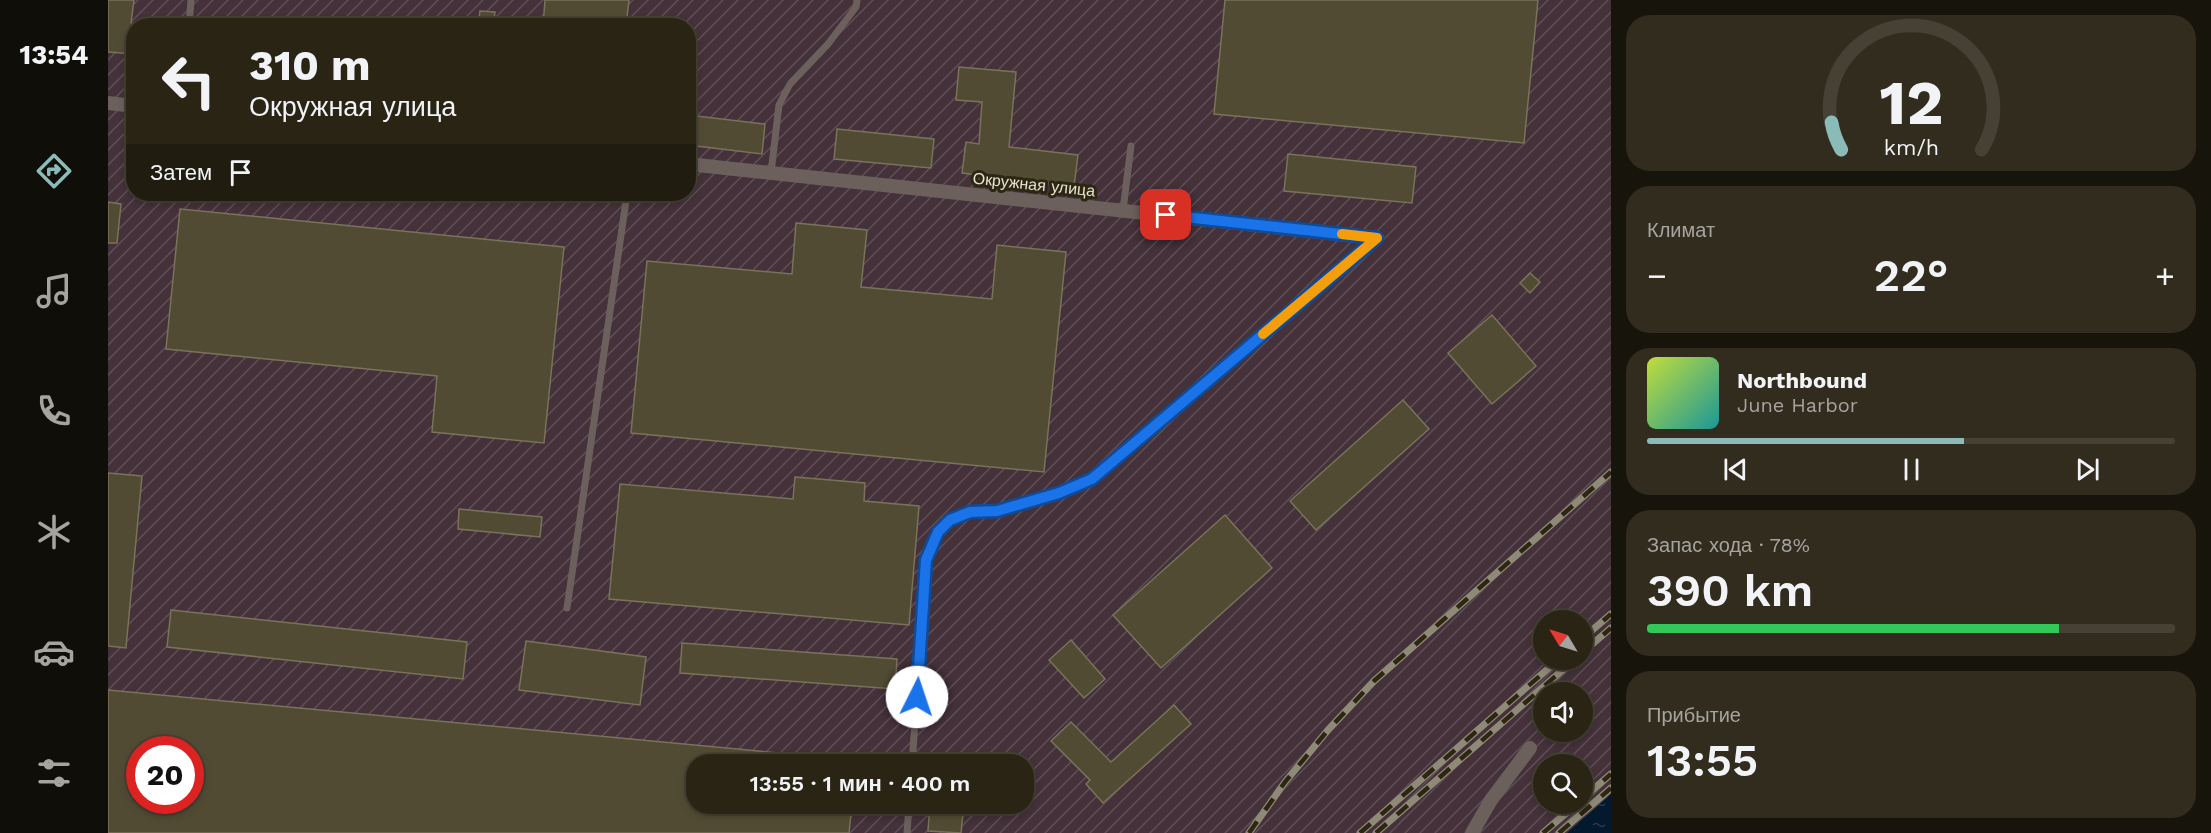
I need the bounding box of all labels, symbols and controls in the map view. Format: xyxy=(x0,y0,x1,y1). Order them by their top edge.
text: 13:54 xyxy=(20,39,89,71)
text: 310 m xyxy=(249,41,371,90)
icon: left xyxy=(150,42,228,120)
text: 12 xyxy=(1879,66,1943,139)
text: Окружная улица xyxy=(249,91,456,123)
text: km/h xyxy=(1883,135,1939,160)
icon: directions xyxy=(33,150,75,192)
icon: arrive xyxy=(224,156,257,189)
text: Затем xyxy=(150,160,212,185)
street label: Окружная улица xyxy=(972,169,1096,200)
pin xyxy=(1140,189,1191,240)
icon: arrive xyxy=(1149,198,1182,231)
text: Климат xyxy=(1647,218,1715,242)
text: 22° xyxy=(1874,249,1948,302)
text: − xyxy=(1647,256,1667,295)
text: + xyxy=(2155,256,2175,295)
icon: music xyxy=(33,270,75,312)
text: Northbound xyxy=(1737,368,1867,393)
icon: phone xyxy=(33,390,75,432)
text: June Harbor xyxy=(1737,393,1858,417)
icon: previous xyxy=(1719,453,1752,486)
icon: pause xyxy=(1895,453,1928,486)
icon: next xyxy=(2071,453,2104,486)
icon: climate xyxy=(33,511,75,553)
text: Запас хода · 78% xyxy=(1647,533,1810,557)
text: 390 km xyxy=(1647,564,1813,617)
north arrow xyxy=(1533,610,1593,670)
map controls xyxy=(1533,610,1593,814)
icon: car xyxy=(33,631,75,673)
position arrow xyxy=(885,665,949,729)
button: sound xyxy=(1533,682,1593,742)
text: Прибытие xyxy=(1647,703,1741,727)
text: 13:55 xyxy=(1647,734,1758,787)
speed limit sign: 20 xyxy=(126,736,204,814)
icon: filters xyxy=(33,752,75,794)
button: search xyxy=(1533,754,1593,814)
text: 13:55 · 1 мин · 400 m xyxy=(750,771,970,796)

